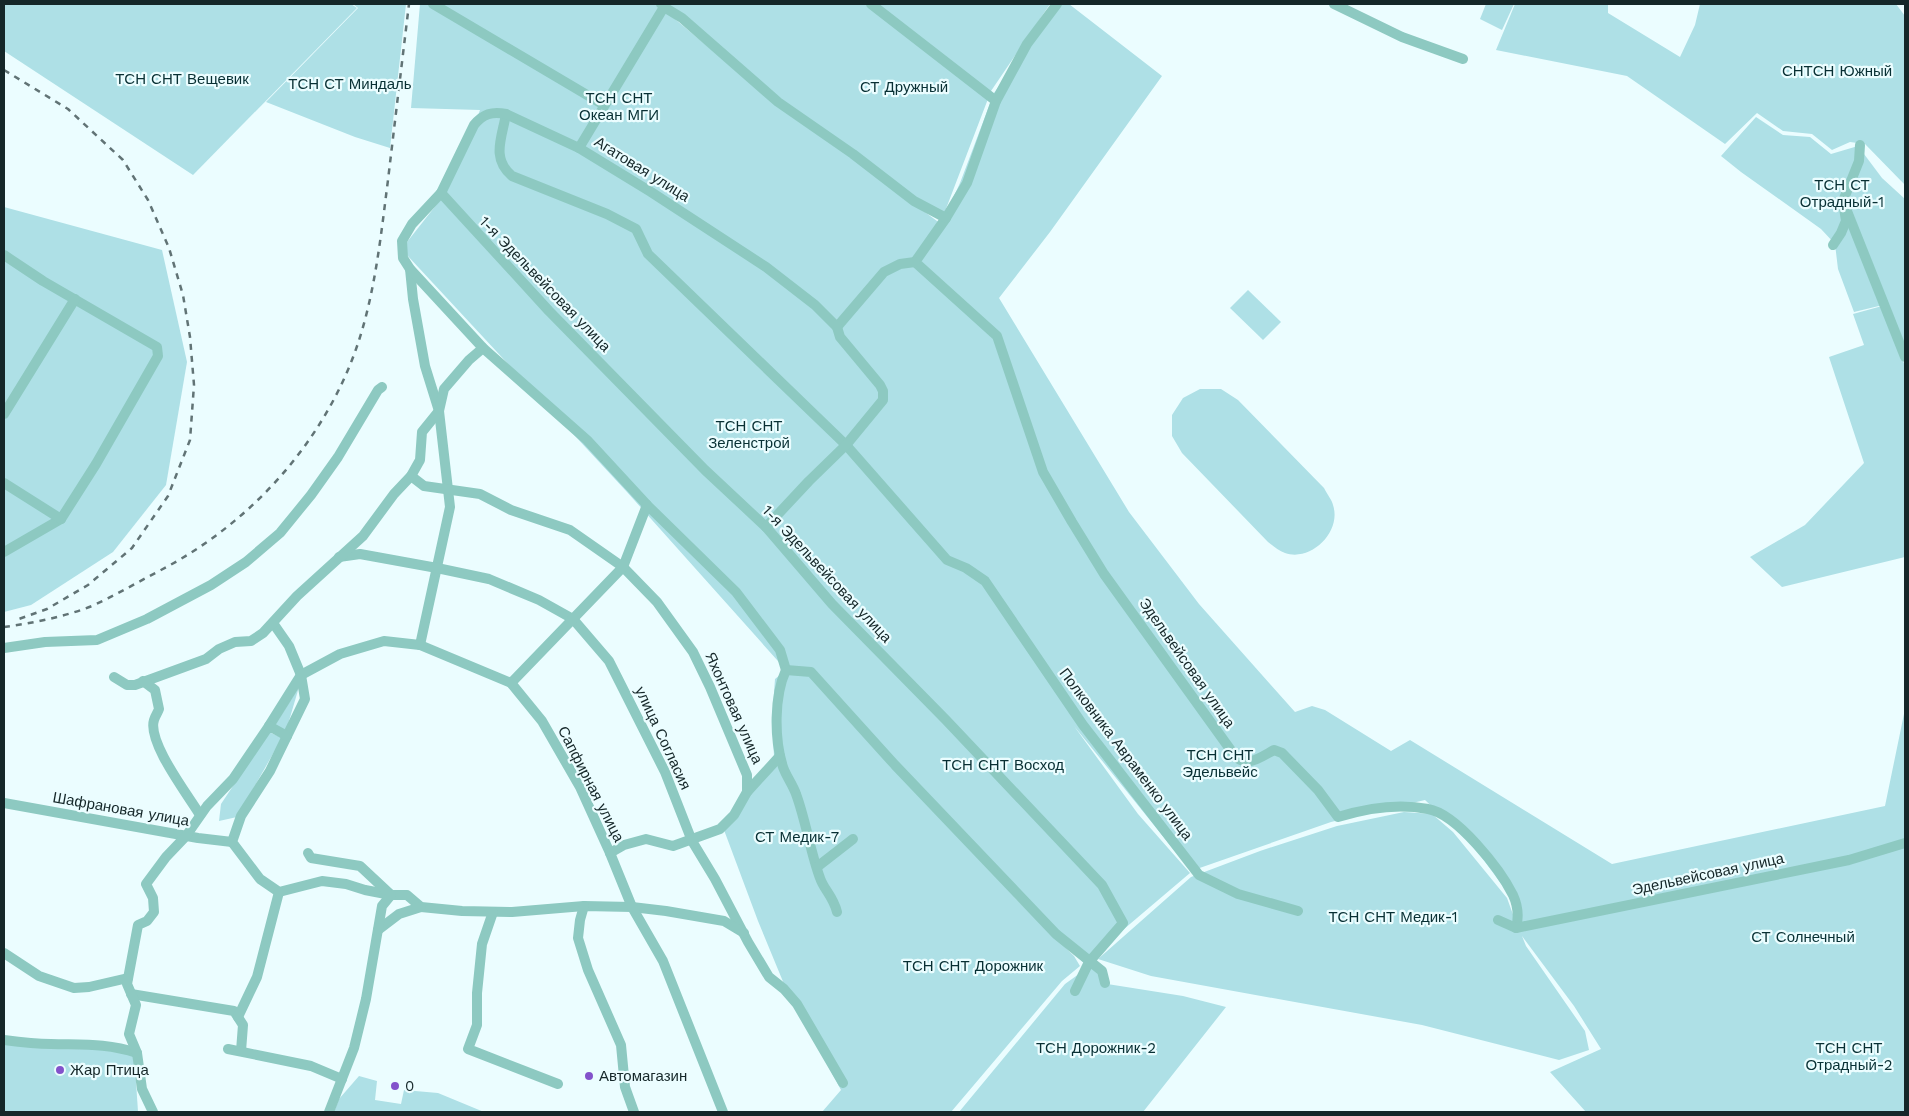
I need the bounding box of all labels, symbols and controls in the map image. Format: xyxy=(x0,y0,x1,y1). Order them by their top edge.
park label: СНТСН Южный xyxy=(1782,62,1892,80)
park label: ТСН СНТ Вещевик xyxy=(115,70,249,88)
park label: ТСН СТ Миндаль xyxy=(288,75,412,93)
park label: СТ Дружный xyxy=(860,78,948,96)
park label: ТСН СНТ Океан МГИ xyxy=(579,89,659,124)
street label: Агатовая улица xyxy=(591,133,693,206)
park label: ТСН СТ Отрадный-1 xyxy=(1800,176,1884,211)
street label: 1-я Эдельвейсовая улица xyxy=(476,213,615,356)
park label: ТСН СНТ Зеленстрой xyxy=(708,417,790,452)
street label: 1-я Эдельвейсовая улица xyxy=(759,502,896,647)
street label: Эдельвейсовая улица xyxy=(1135,595,1239,732)
street label: Яхонтовая улица xyxy=(701,649,767,767)
street label: Полковника Авраменко улица xyxy=(1055,664,1197,844)
street label: улица Согласия xyxy=(631,684,695,792)
street label: Сапфирная улица xyxy=(554,723,628,846)
park label: ТСН СНТ Эдельвейс xyxy=(1182,746,1258,781)
park label: ТСН СНТ Восход xyxy=(942,756,1064,774)
street label: Шафрановая улица xyxy=(51,788,191,830)
park label: СТ Медик-7 xyxy=(755,828,839,846)
street label: Эдельвейсовая улица xyxy=(1631,849,1786,899)
park label: ТСН СНТ Медик-1 xyxy=(1328,908,1458,926)
park label: СТ Солнечный xyxy=(1751,928,1855,946)
park label: ТСН СНТ Дорожник xyxy=(903,957,1044,975)
park label: ТСН Дорожник-2 xyxy=(1036,1039,1156,1057)
park label: ТСН СНТ Отрадный-2 xyxy=(1805,1039,1893,1074)
place label: Жар Птица xyxy=(70,1061,149,1079)
marker: Жар Птица xyxy=(54,1064,66,1076)
place label: Автомагазин xyxy=(599,1067,687,1085)
marker: Автомагазин xyxy=(583,1070,595,1082)
place label: 0 xyxy=(405,1077,414,1095)
marker: 0 xyxy=(389,1080,401,1092)

